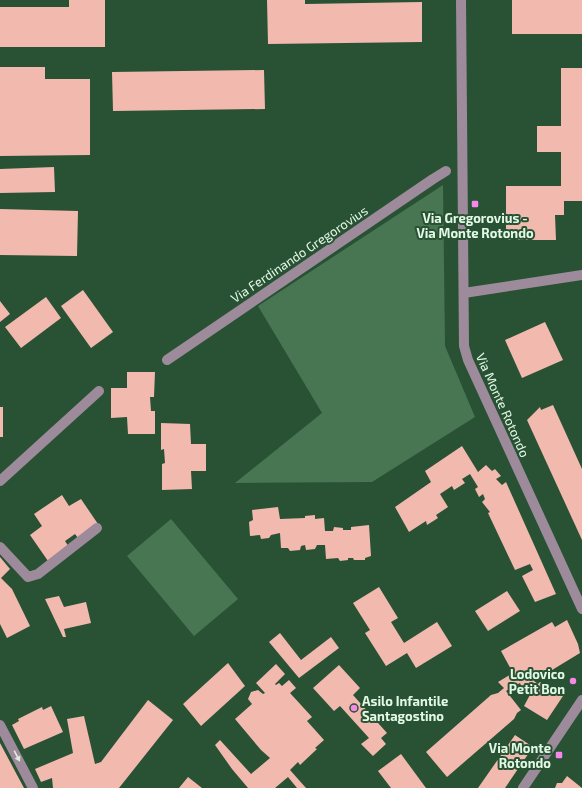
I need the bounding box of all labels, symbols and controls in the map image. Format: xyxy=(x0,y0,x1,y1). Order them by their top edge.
marker: Via Gregorovius - Via Monte Rotondo xyxy=(470,199,480,209)
street label: Via Ferdinando Gregorovius xyxy=(227,202,371,306)
place label: Via Gregorovius - Via Monte Rotondo xyxy=(416,210,534,241)
street label: Via Monte Rotondo xyxy=(473,350,533,460)
place label: Lodovico Petit Bon xyxy=(509,666,565,697)
marker: Lodovico Petit Bon xyxy=(568,676,578,686)
place label: Asilo Infantile Santagostino xyxy=(362,693,448,724)
marker: Asilo Infantile Santagostino xyxy=(349,703,359,713)
place label: Via Monte Rotondo xyxy=(489,740,551,771)
marker: Via Monte Rotondo xyxy=(554,750,564,760)
one-way arrow xyxy=(13,751,20,762)

